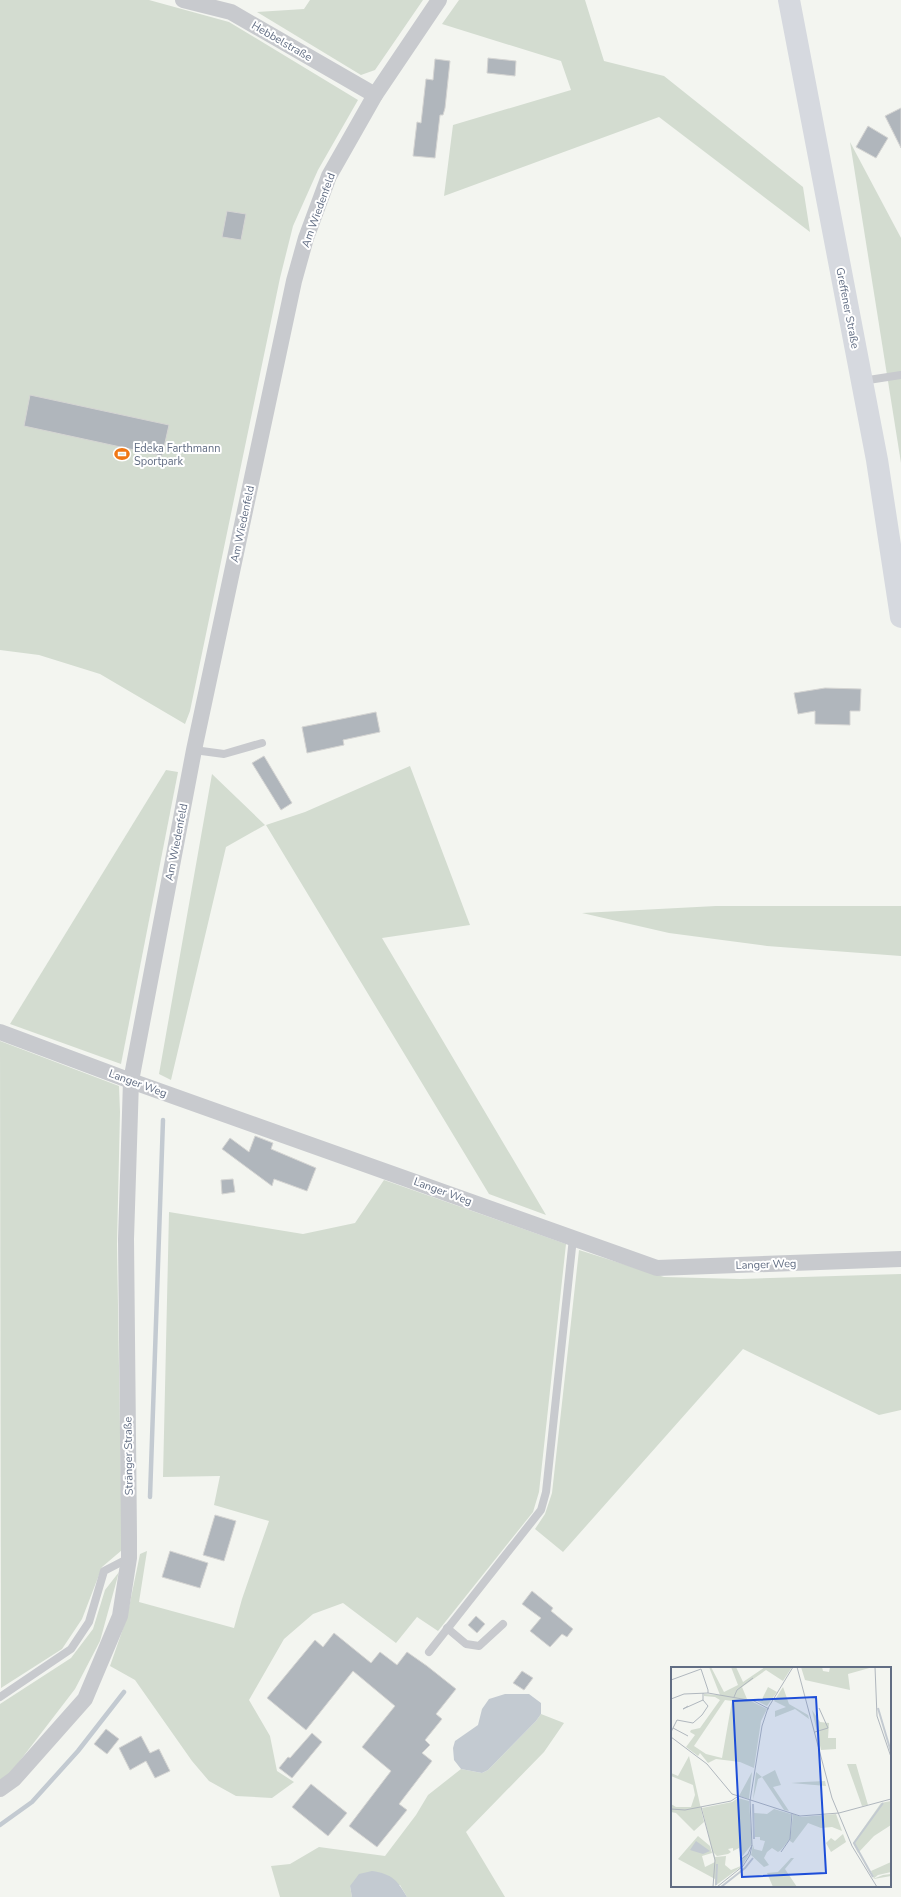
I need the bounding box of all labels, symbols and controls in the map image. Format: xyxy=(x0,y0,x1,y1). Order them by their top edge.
street label: Hebbelstraße xyxy=(249,18,315,65)
street label: Am Wiedenfeld xyxy=(298,171,339,250)
street label: Greffener Straße xyxy=(832,266,863,350)
place label: Edeka Farthmann Sportpark xyxy=(134,441,220,469)
sports icon: Edeka Farthmann Sportpark xyxy=(113,445,131,463)
street label: Am Wiedenfeld xyxy=(227,484,258,564)
street label: Am Wiedenfeld xyxy=(162,802,191,882)
street label: Langer Weg xyxy=(107,1066,169,1101)
street label: Langer Weg xyxy=(412,1174,474,1209)
street label: Langer Weg xyxy=(735,1256,797,1273)
street label: Stränger Straße xyxy=(120,1416,137,1495)
inset map xyxy=(671,1667,891,1887)

